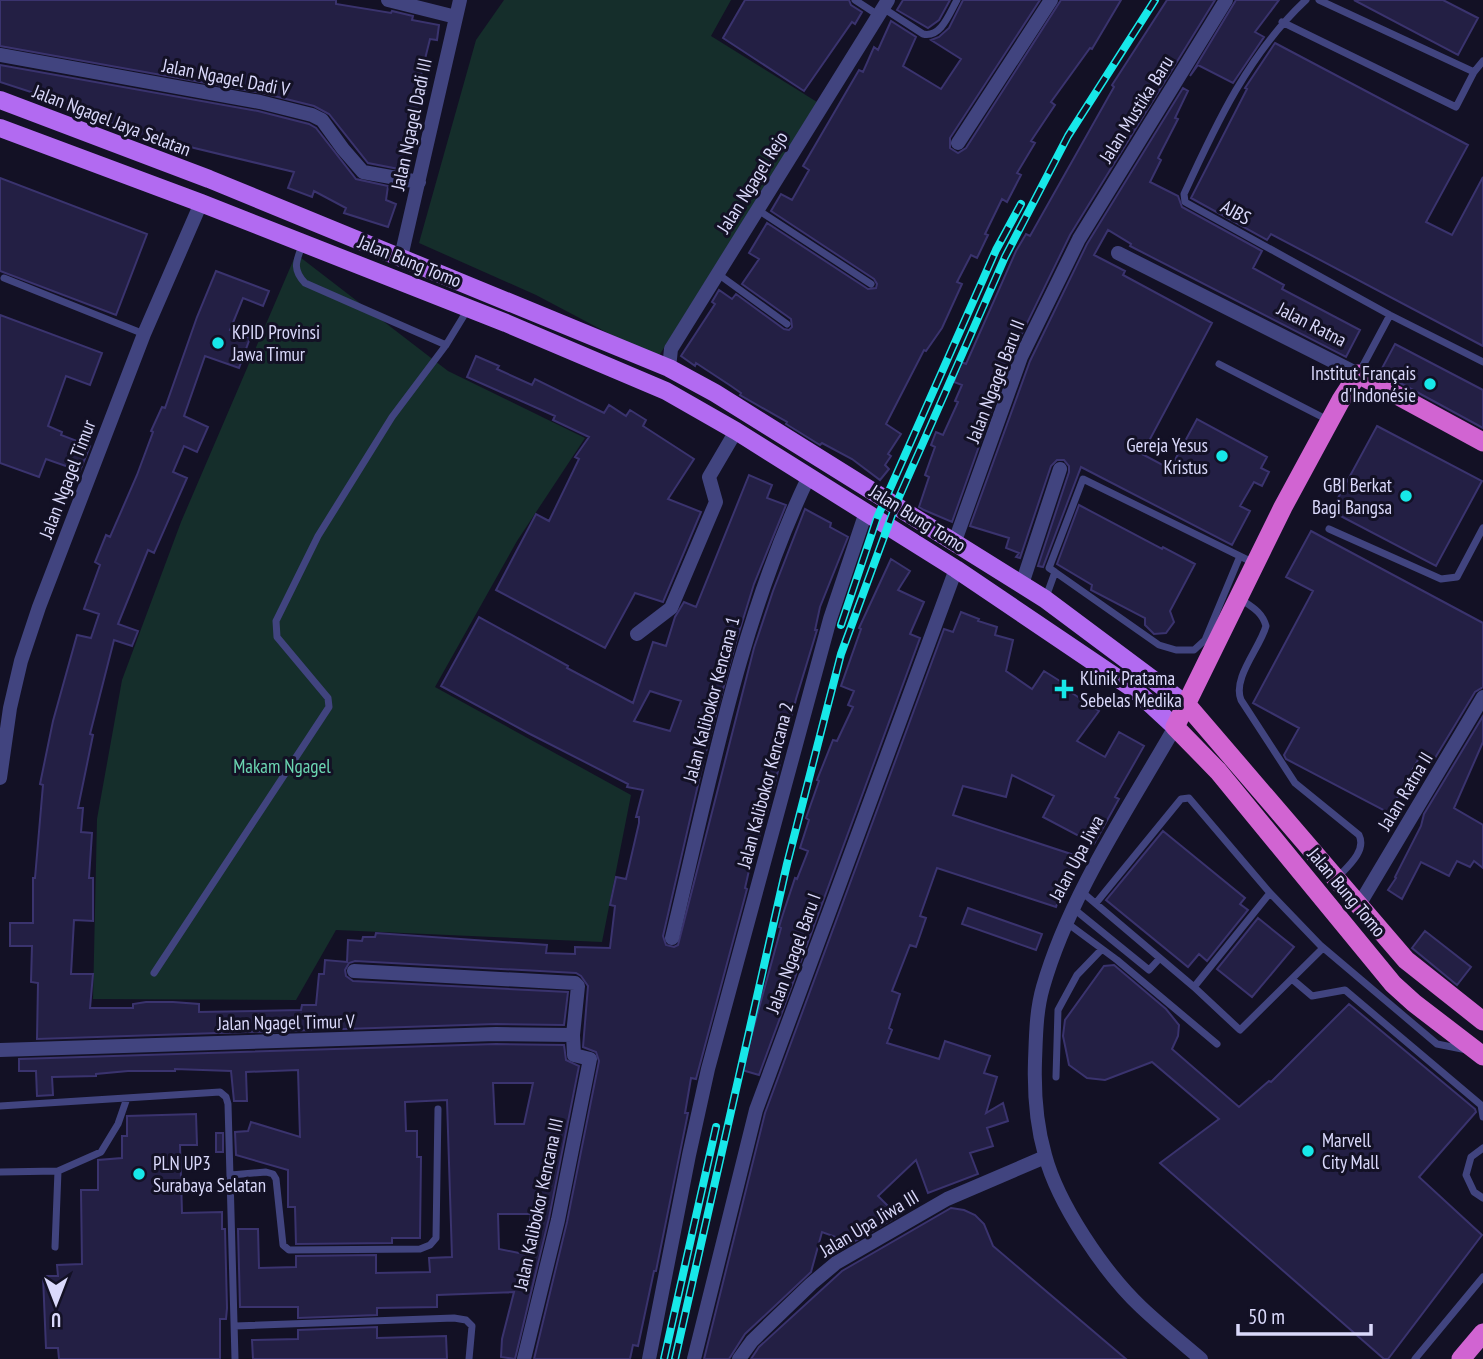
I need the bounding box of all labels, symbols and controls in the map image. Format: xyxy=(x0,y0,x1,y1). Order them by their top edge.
street label: Jalan Mustika Baru xyxy=(1093,51,1178,168)
street label: Jalan Ngagel Dadi V xyxy=(159,53,292,101)
street label: Jalan Ngagel Dadi III xyxy=(385,56,437,193)
street label: Jalan Ngagel Jaya Selatan xyxy=(29,78,194,161)
street label: Jalan Ngagel Rejo xyxy=(711,127,793,238)
street label: AJBS xyxy=(1217,194,1255,230)
street label: Jalan Bung Tomo xyxy=(354,229,465,293)
street label: Jalan Ratna xyxy=(1272,296,1351,352)
street label: Jalan Ngagel Baru II xyxy=(960,316,1029,447)
place label: KPID Provinsi Jawa Timur xyxy=(231,320,320,366)
marker: KPID Provinsi Jawa Timur xyxy=(210,335,226,351)
place label: Institut Français d'Indonésie xyxy=(1311,361,1416,407)
marker: Institut Français d'Indonésie xyxy=(1422,376,1438,392)
street label: Jalan Ngagel Timur xyxy=(33,416,101,543)
place label: Gereja Yesus Kristus xyxy=(1126,433,1208,479)
marker: Gereja Yesus Kristus xyxy=(1214,448,1230,464)
place label: GBI Berkat Bagi Bangsa xyxy=(1312,473,1393,519)
street label: Jalan Bung Tomo xyxy=(864,478,971,557)
marker: GBI Berkat Bagi Bangsa xyxy=(1398,488,1414,504)
street label: Jalan Kalibokor Kencana 1 xyxy=(677,614,745,785)
place label: Klinik Pratama Sebelas Medika xyxy=(1080,666,1182,712)
marker: Klinik Pratama Sebelas Medika xyxy=(1054,679,1074,699)
street label: Jalan Kalibokor Kencana 2 xyxy=(731,700,799,871)
street label: Jalan Ratna II xyxy=(1372,747,1438,835)
park label: Makam Ngagel xyxy=(233,754,331,778)
street label: Jalan Upa Jiwa xyxy=(1043,811,1109,906)
street label: Jalan Bung Tomo xyxy=(1302,842,1391,942)
street label: Jalan Ngagel Baru I xyxy=(760,890,826,1017)
street label: Jalan Ngagel Timur V xyxy=(216,1009,355,1035)
street label: Jalan Kalibokor Kencana III xyxy=(508,1116,568,1293)
place label: Marvell City Mall xyxy=(1322,1128,1380,1174)
marker: Marvell City Mall xyxy=(1300,1143,1316,1159)
place label: PLN UP3 Surabaya Selatan xyxy=(153,1151,266,1197)
marker: PLN UP3 Surabaya Selatan xyxy=(131,1166,147,1182)
street label: Jalan Upa Jiwa III xyxy=(814,1184,923,1262)
north arrow xyxy=(21,1268,91,1338)
scale bar xyxy=(1238,1292,1371,1336)
text: 50 m xyxy=(1248,1303,1285,1330)
text: U xyxy=(51,1308,61,1332)

